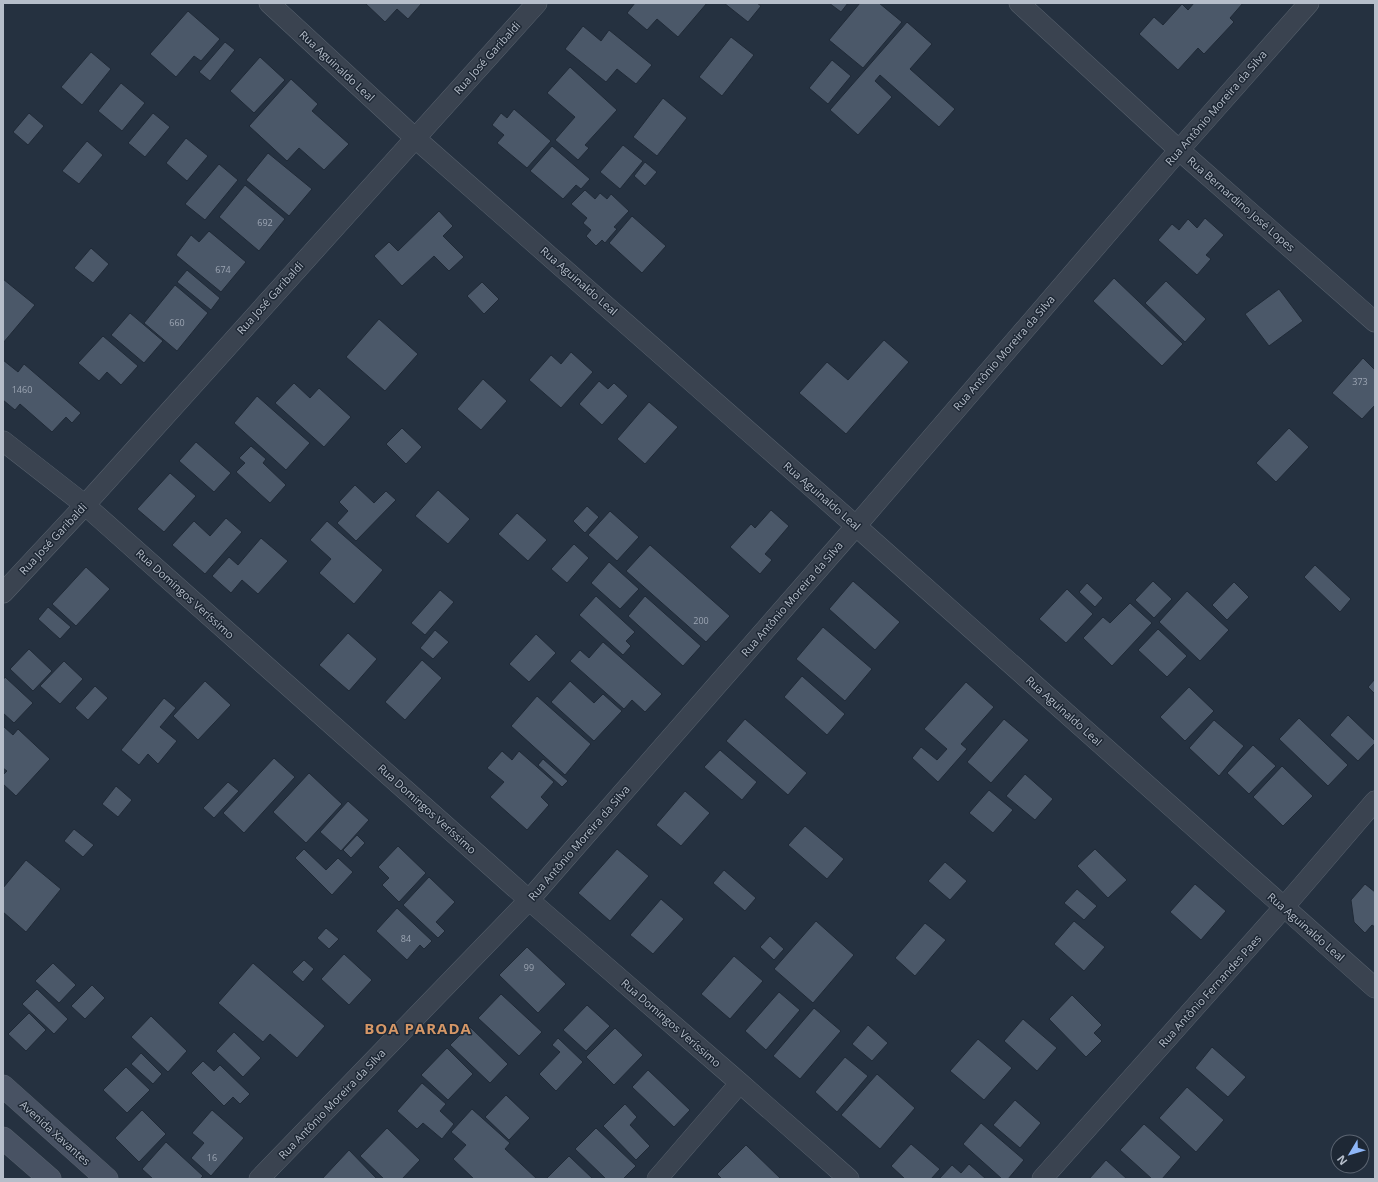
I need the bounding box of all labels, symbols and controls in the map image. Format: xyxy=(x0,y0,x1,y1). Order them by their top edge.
street label: Rua José Garibaldi xyxy=(450,18,523,97)
street label: Rua Aguinaldo Leal xyxy=(297,27,378,104)
street label: Rua Antônio Moreira da Silva xyxy=(1161,47,1270,168)
street label: Rua Bernardino José Lopes xyxy=(1184,153,1298,254)
house number: 692 xyxy=(257,216,273,229)
street label: Rua Aguinaldo Leal xyxy=(538,243,621,318)
street label: Rua José Garibaldi xyxy=(233,258,306,337)
house number: 674 xyxy=(215,263,231,276)
street label: Rua Antônio Moreira da Silva xyxy=(949,292,1058,413)
house number: 660 xyxy=(169,316,185,329)
house number: 373 xyxy=(1352,375,1368,388)
house number: 1460 xyxy=(12,383,32,396)
street label: Rua Aguinaldo Leal xyxy=(781,458,864,533)
street label: Rua José Garibaldi xyxy=(15,500,90,578)
street label: Rua Antônio Moreira da Silva xyxy=(737,538,846,659)
street label: Rua Domingos Veríssimo xyxy=(133,545,238,642)
house number: 200 xyxy=(693,614,709,627)
street label: Rua Aguinaldo Leal xyxy=(1023,672,1106,749)
street label: Rua Domingos Veríssimo xyxy=(375,760,480,857)
street label: Rua Antônio Moreira da Silva xyxy=(524,782,633,903)
street label: Rua Aguinaldo Leal xyxy=(1265,889,1348,964)
street label: Rua Antônio Fernandes Paes xyxy=(1155,931,1264,1050)
house number: 84 xyxy=(401,932,411,945)
house number: 99 xyxy=(524,961,534,974)
street label: Rua Domingos Veríssimo xyxy=(618,975,725,1070)
district label: BOA PARADA xyxy=(364,1018,472,1038)
street label: Rua Antônio Moreira da Silva xyxy=(275,1045,388,1162)
street label: Avenida Xavantes xyxy=(17,1097,94,1168)
north arrow xyxy=(1330,1134,1370,1174)
house number: 16 xyxy=(207,1151,217,1164)
text: N xyxy=(1333,1152,1350,1169)

